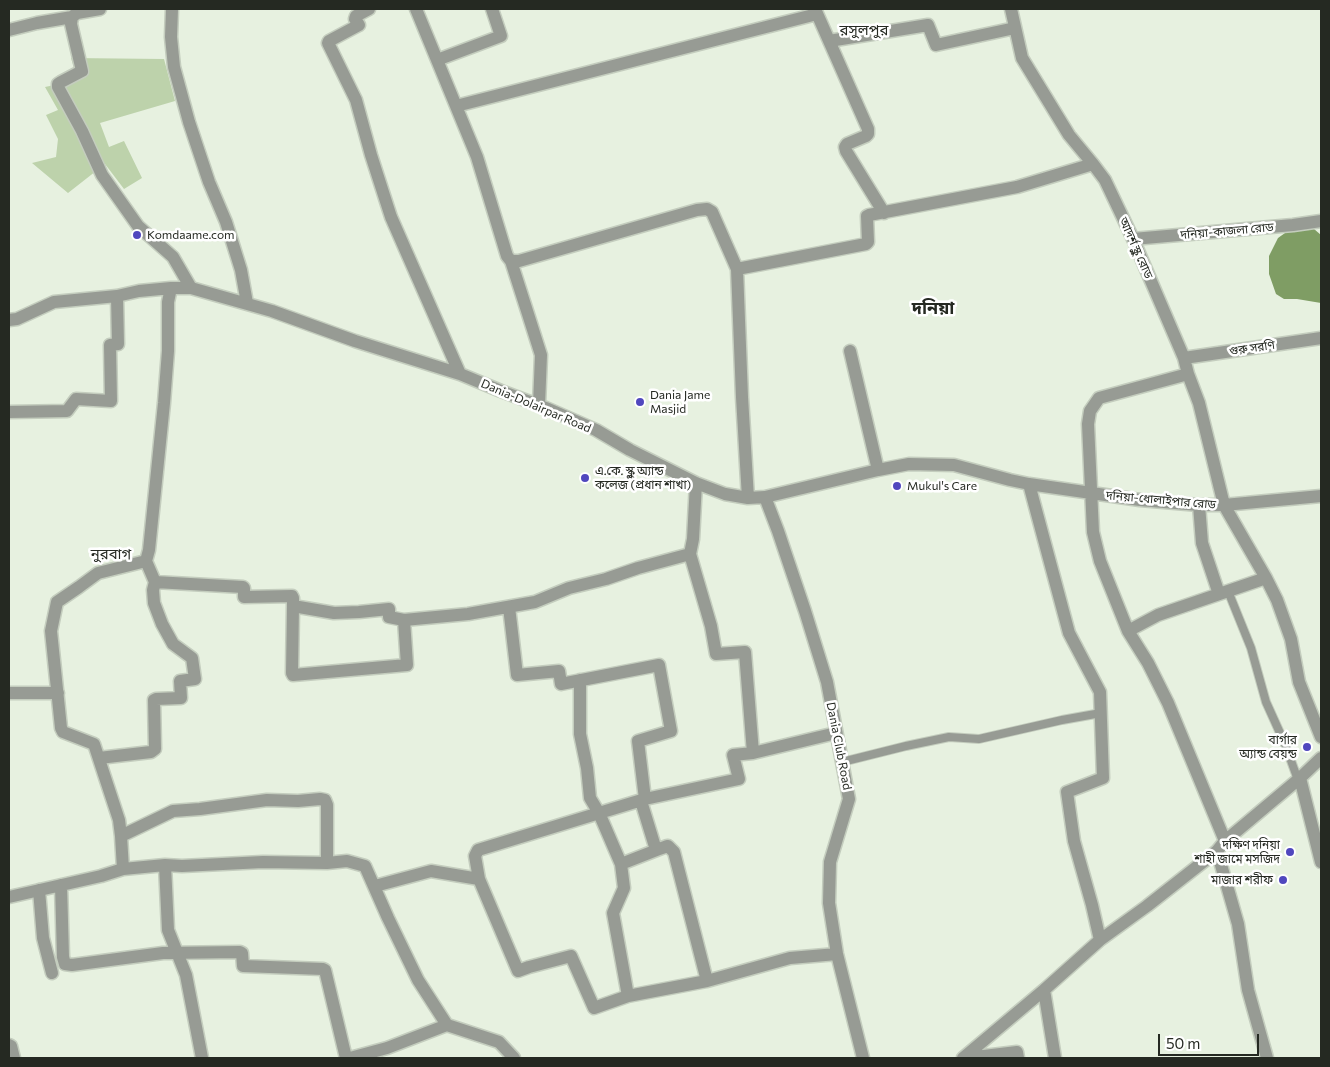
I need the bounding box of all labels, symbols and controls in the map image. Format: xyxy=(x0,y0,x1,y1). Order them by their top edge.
district label: রসুলপুর xyxy=(840,21,888,39)
street label: আদর্শ স্কুল রোড xyxy=(1116,215,1156,281)
street label: দনিয়া-কাজলা রোড xyxy=(1180,220,1274,242)
place label: Komdaame.com xyxy=(147,228,235,242)
marker: Komdaame.com xyxy=(131,229,143,241)
district label: দনিয়া xyxy=(912,297,954,319)
street label: গুরু সরণি xyxy=(1228,338,1276,358)
street label: Dania-Dolairpar Road xyxy=(479,376,593,436)
place label: Dania Jame Masjid xyxy=(650,388,710,416)
marker: Dania Jame Masjid xyxy=(634,396,646,408)
place label: এ.কে. স্কুল অ্যান্ড কলেজ (প্রধান শাখা) xyxy=(595,464,691,492)
marker: এ.কে. স্কুল অ্যান্ড কলেজ (প্রধান শাখা) xyxy=(579,472,591,484)
place label: Mukul's Care xyxy=(907,479,977,493)
marker: Mukul's Care xyxy=(891,480,903,492)
street label: দনিয়া-ধোলাইপার রোড xyxy=(1105,488,1217,512)
district label: নুরবাগ xyxy=(91,545,131,563)
street label: Dania Club Road xyxy=(823,701,855,791)
place label: বার্গার অ্যান্ড বেয়ন্ড xyxy=(1239,733,1297,761)
marker: বার্গার অ্যান্ড বেয়ন্ড xyxy=(1301,741,1313,753)
place label: দক্ষিণ দনিয়া শাহী জামে মসজিদ xyxy=(1194,838,1280,866)
marker: দক্ষিণ দনিয়া শাহী জামে মসজিদ xyxy=(1284,846,1296,858)
place label: মাজার শরীফ xyxy=(1211,873,1273,887)
marker: মাজার শরীফ xyxy=(1277,874,1289,886)
scale bar xyxy=(1160,1024,1261,1056)
text: 50 m xyxy=(1166,1034,1200,1052)

